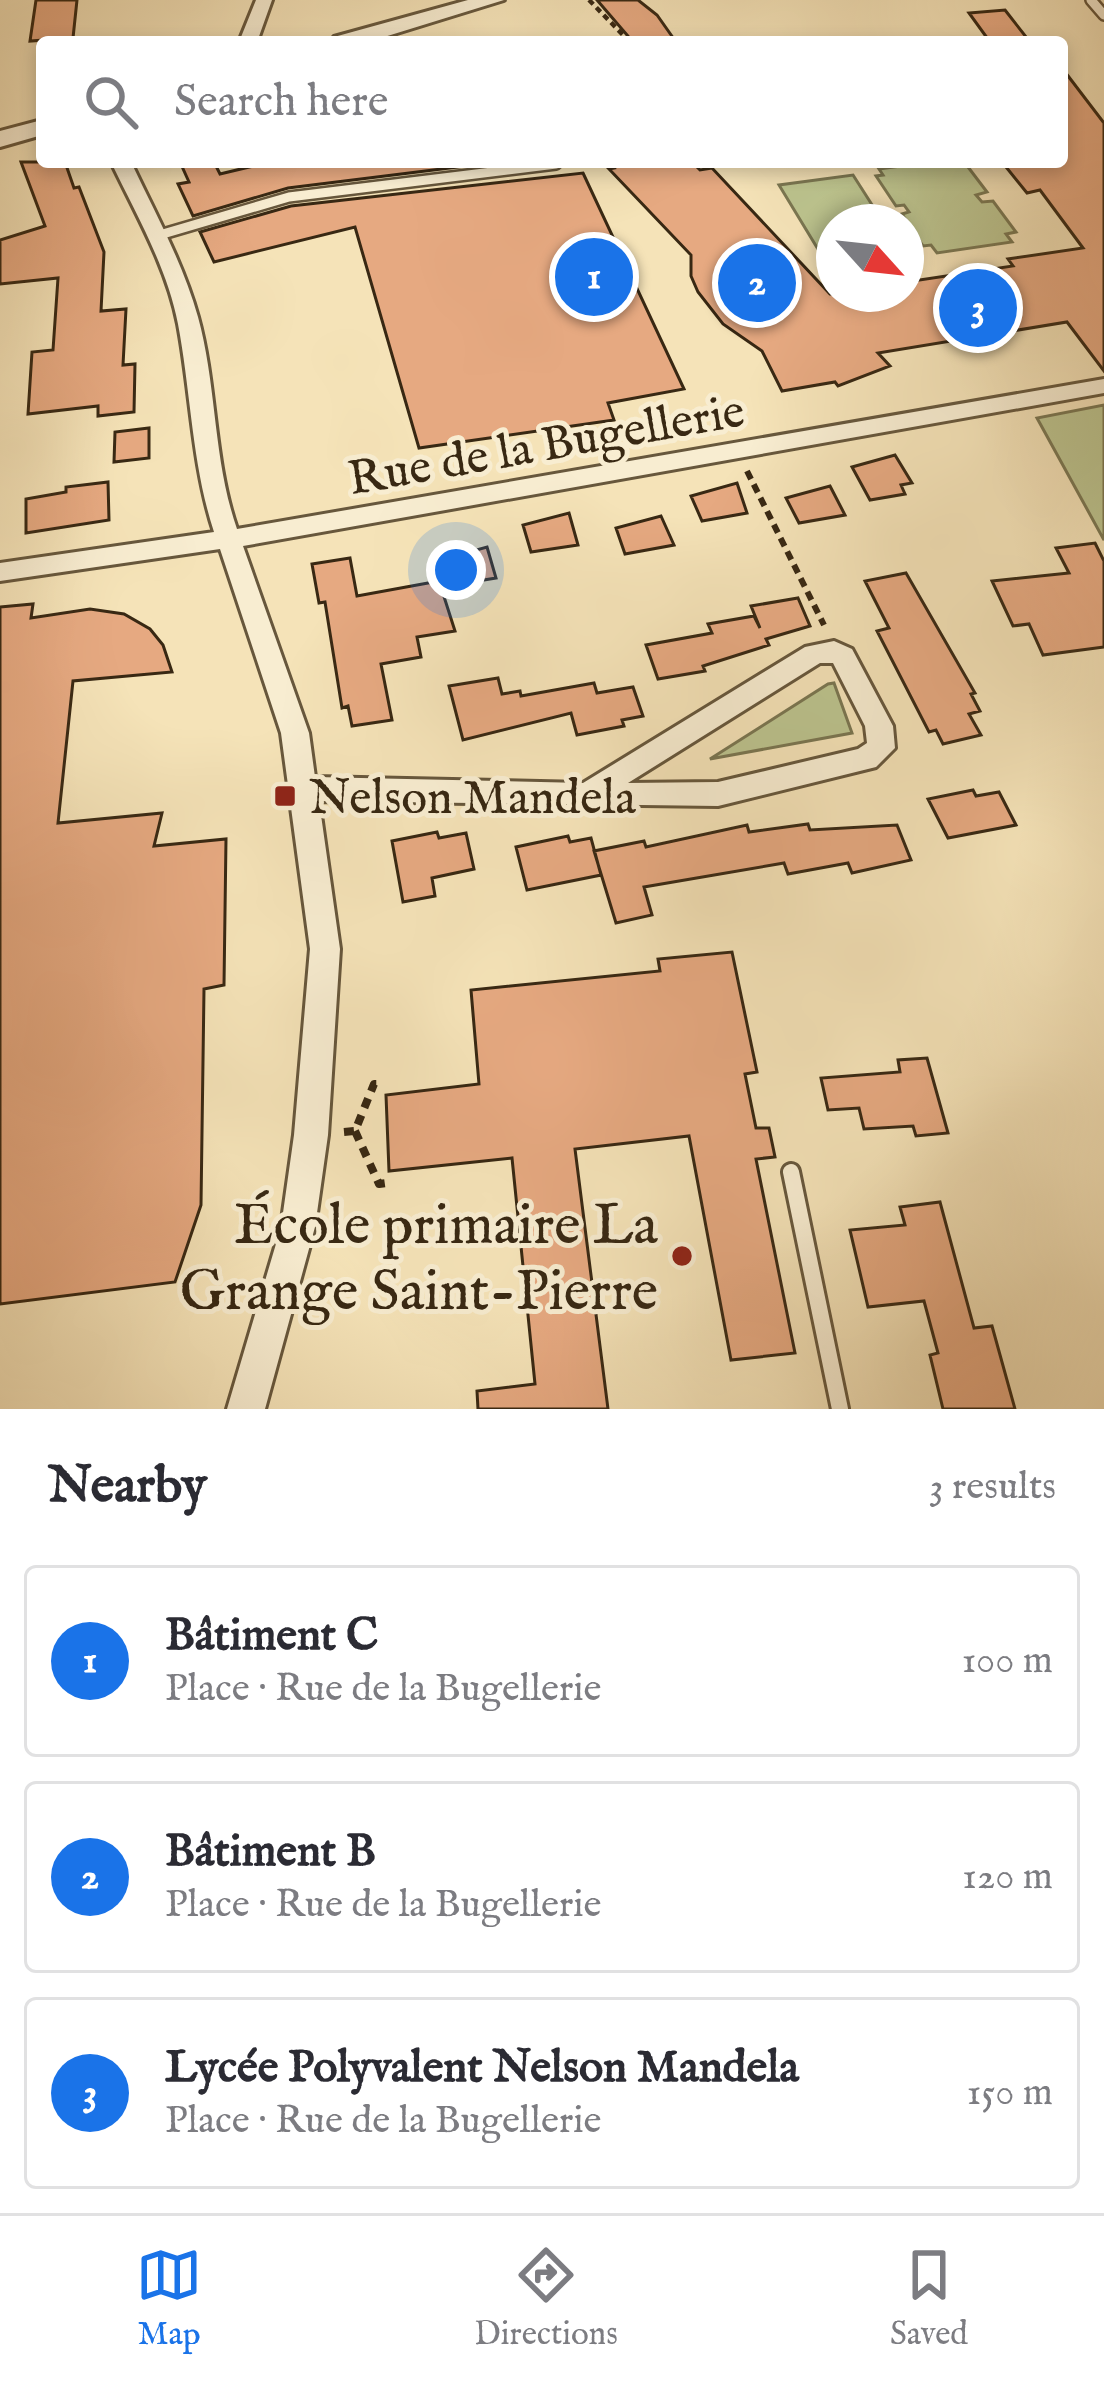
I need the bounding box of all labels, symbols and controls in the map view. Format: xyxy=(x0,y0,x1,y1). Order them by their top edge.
search box xyxy=(36,36,1068,168)
icon: search xyxy=(78,69,144,135)
text: Search here xyxy=(174,74,388,131)
north arrow xyxy=(816,204,924,312)
pin: 1 xyxy=(555,232,633,322)
pin: 2 xyxy=(718,238,796,328)
pin: 3 xyxy=(939,263,1017,353)
street label: Rue de la Bugellerie xyxy=(344,383,749,511)
your location xyxy=(426,540,486,600)
place label: Nelson Mandela xyxy=(309,770,636,830)
marker: Nelson Mandela xyxy=(272,783,298,809)
place label: École primaire La Grange Saint-Pierre xyxy=(180,1190,658,1330)
marker: École primaire La Grange Saint-Pierre xyxy=(669,1243,695,1269)
text: Nearby xyxy=(48,1455,207,1520)
text: 3 results xyxy=(929,1463,1056,1512)
text: Bâtiment C xyxy=(165,1608,378,1665)
text: 1 xyxy=(83,1637,97,1686)
text: 100 m xyxy=(962,1637,1053,1686)
text: Place · Rue de la Bugellerie xyxy=(165,1665,601,1714)
text: Bâtiment B xyxy=(165,1824,376,1881)
text: 2 xyxy=(81,1853,99,1902)
text: 120 m xyxy=(962,1853,1053,1902)
text: Place · Rue de la Bugellerie xyxy=(165,1881,601,1930)
text: Lycée Polyvalent Nelson Mandela xyxy=(165,2040,799,2097)
text: 3 xyxy=(83,2069,97,2118)
text: 150 m xyxy=(967,2069,1053,2118)
text: Place · Rue de la Bugellerie xyxy=(165,2097,601,2146)
tab: Map xyxy=(136,2242,202,2356)
tab: Directions xyxy=(474,2242,618,2356)
tab: Saved xyxy=(890,2242,968,2356)

